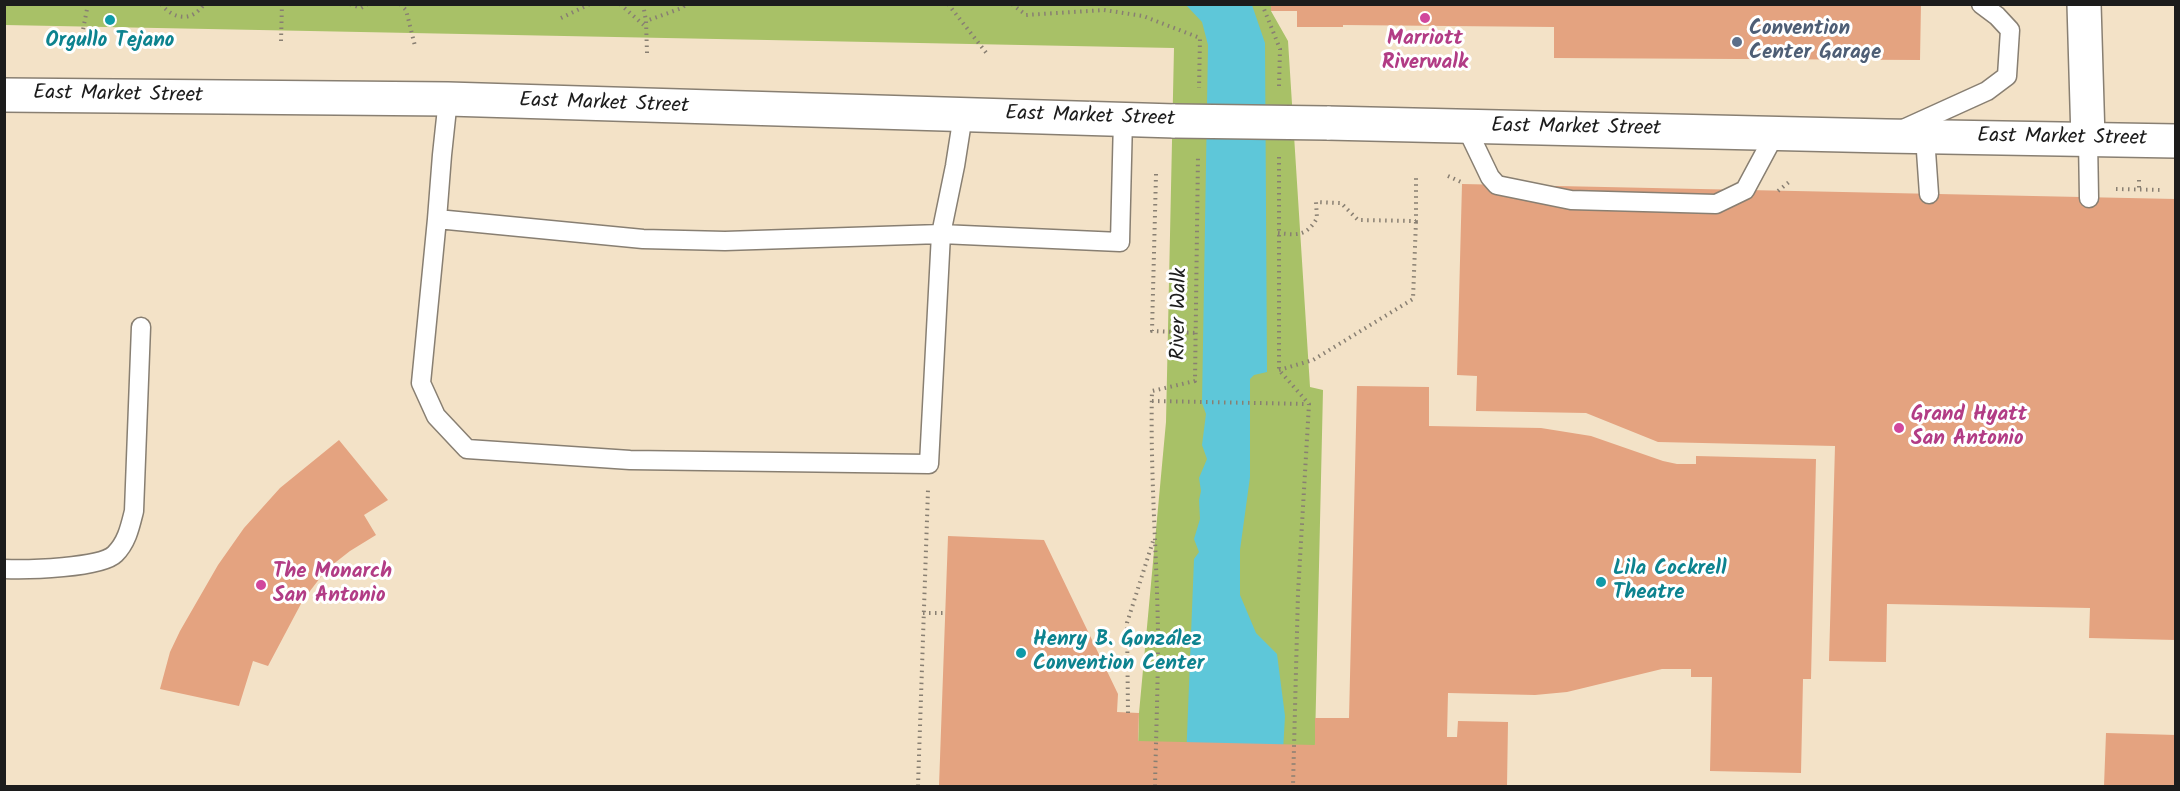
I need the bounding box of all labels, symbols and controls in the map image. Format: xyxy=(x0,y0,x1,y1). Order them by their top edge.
marker: Marriott Riverwalk xyxy=(1418,11,1432,25)
marker: Orgullo Tejano xyxy=(103,13,117,27)
place label: Convention Center Garage xyxy=(1749,17,1881,67)
place label: Marriott Riverwalk xyxy=(1382,27,1468,77)
place label: Orgullo Tejano xyxy=(46,29,174,55)
marker: Convention Center Garage xyxy=(1730,35,1744,49)
street label: East Market Street xyxy=(33,82,203,110)
street label: East Market Street xyxy=(519,89,689,121)
street label: East Market Street xyxy=(1005,102,1175,134)
street label: East Market Street xyxy=(1491,115,1661,143)
street label: East Market Street xyxy=(1977,125,2147,153)
street label: River Walk xyxy=(1168,268,1194,360)
place label: Grand Hyatt San Antonio xyxy=(1911,403,2027,453)
marker: Grand Hyatt San Antonio xyxy=(1892,421,1906,435)
place label: Lila Cockrell Theatre xyxy=(1613,557,1726,607)
place label: The Monarch San Antonio xyxy=(273,560,392,610)
marker: Lila Cockrell Theatre xyxy=(1594,575,1608,589)
marker: The Monarch San Antonio xyxy=(254,578,268,592)
place label: Henry B. González Convention Center xyxy=(1033,628,1204,678)
marker: Henry B. González Convention Center xyxy=(1014,646,1028,660)

